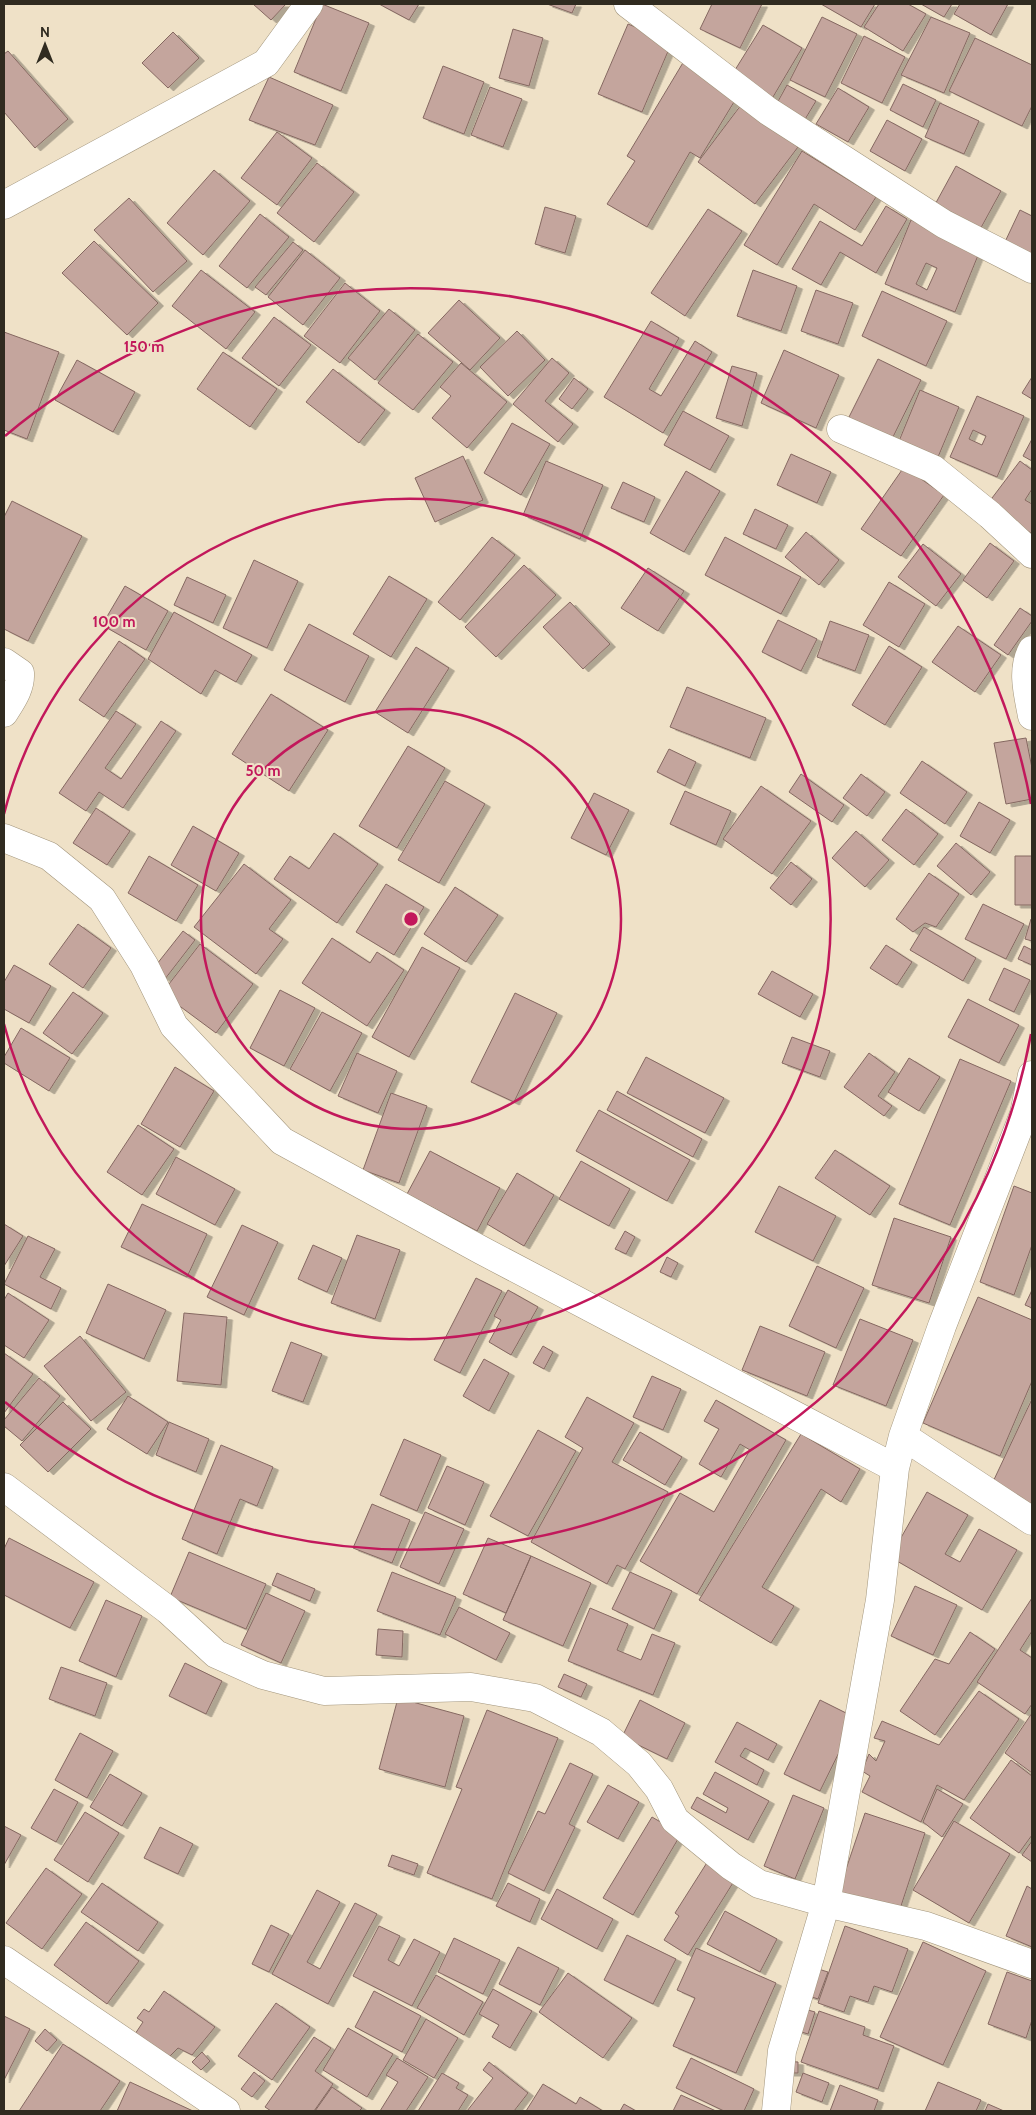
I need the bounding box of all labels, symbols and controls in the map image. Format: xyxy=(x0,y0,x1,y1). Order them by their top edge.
north arrow xyxy=(20,20,70,70)
text: N xyxy=(40,23,50,41)
text: 150 m xyxy=(124,338,164,356)
text: 100 m xyxy=(92,613,136,631)
text: 50 m xyxy=(245,762,281,780)
centre of rings xyxy=(402,910,420,928)

